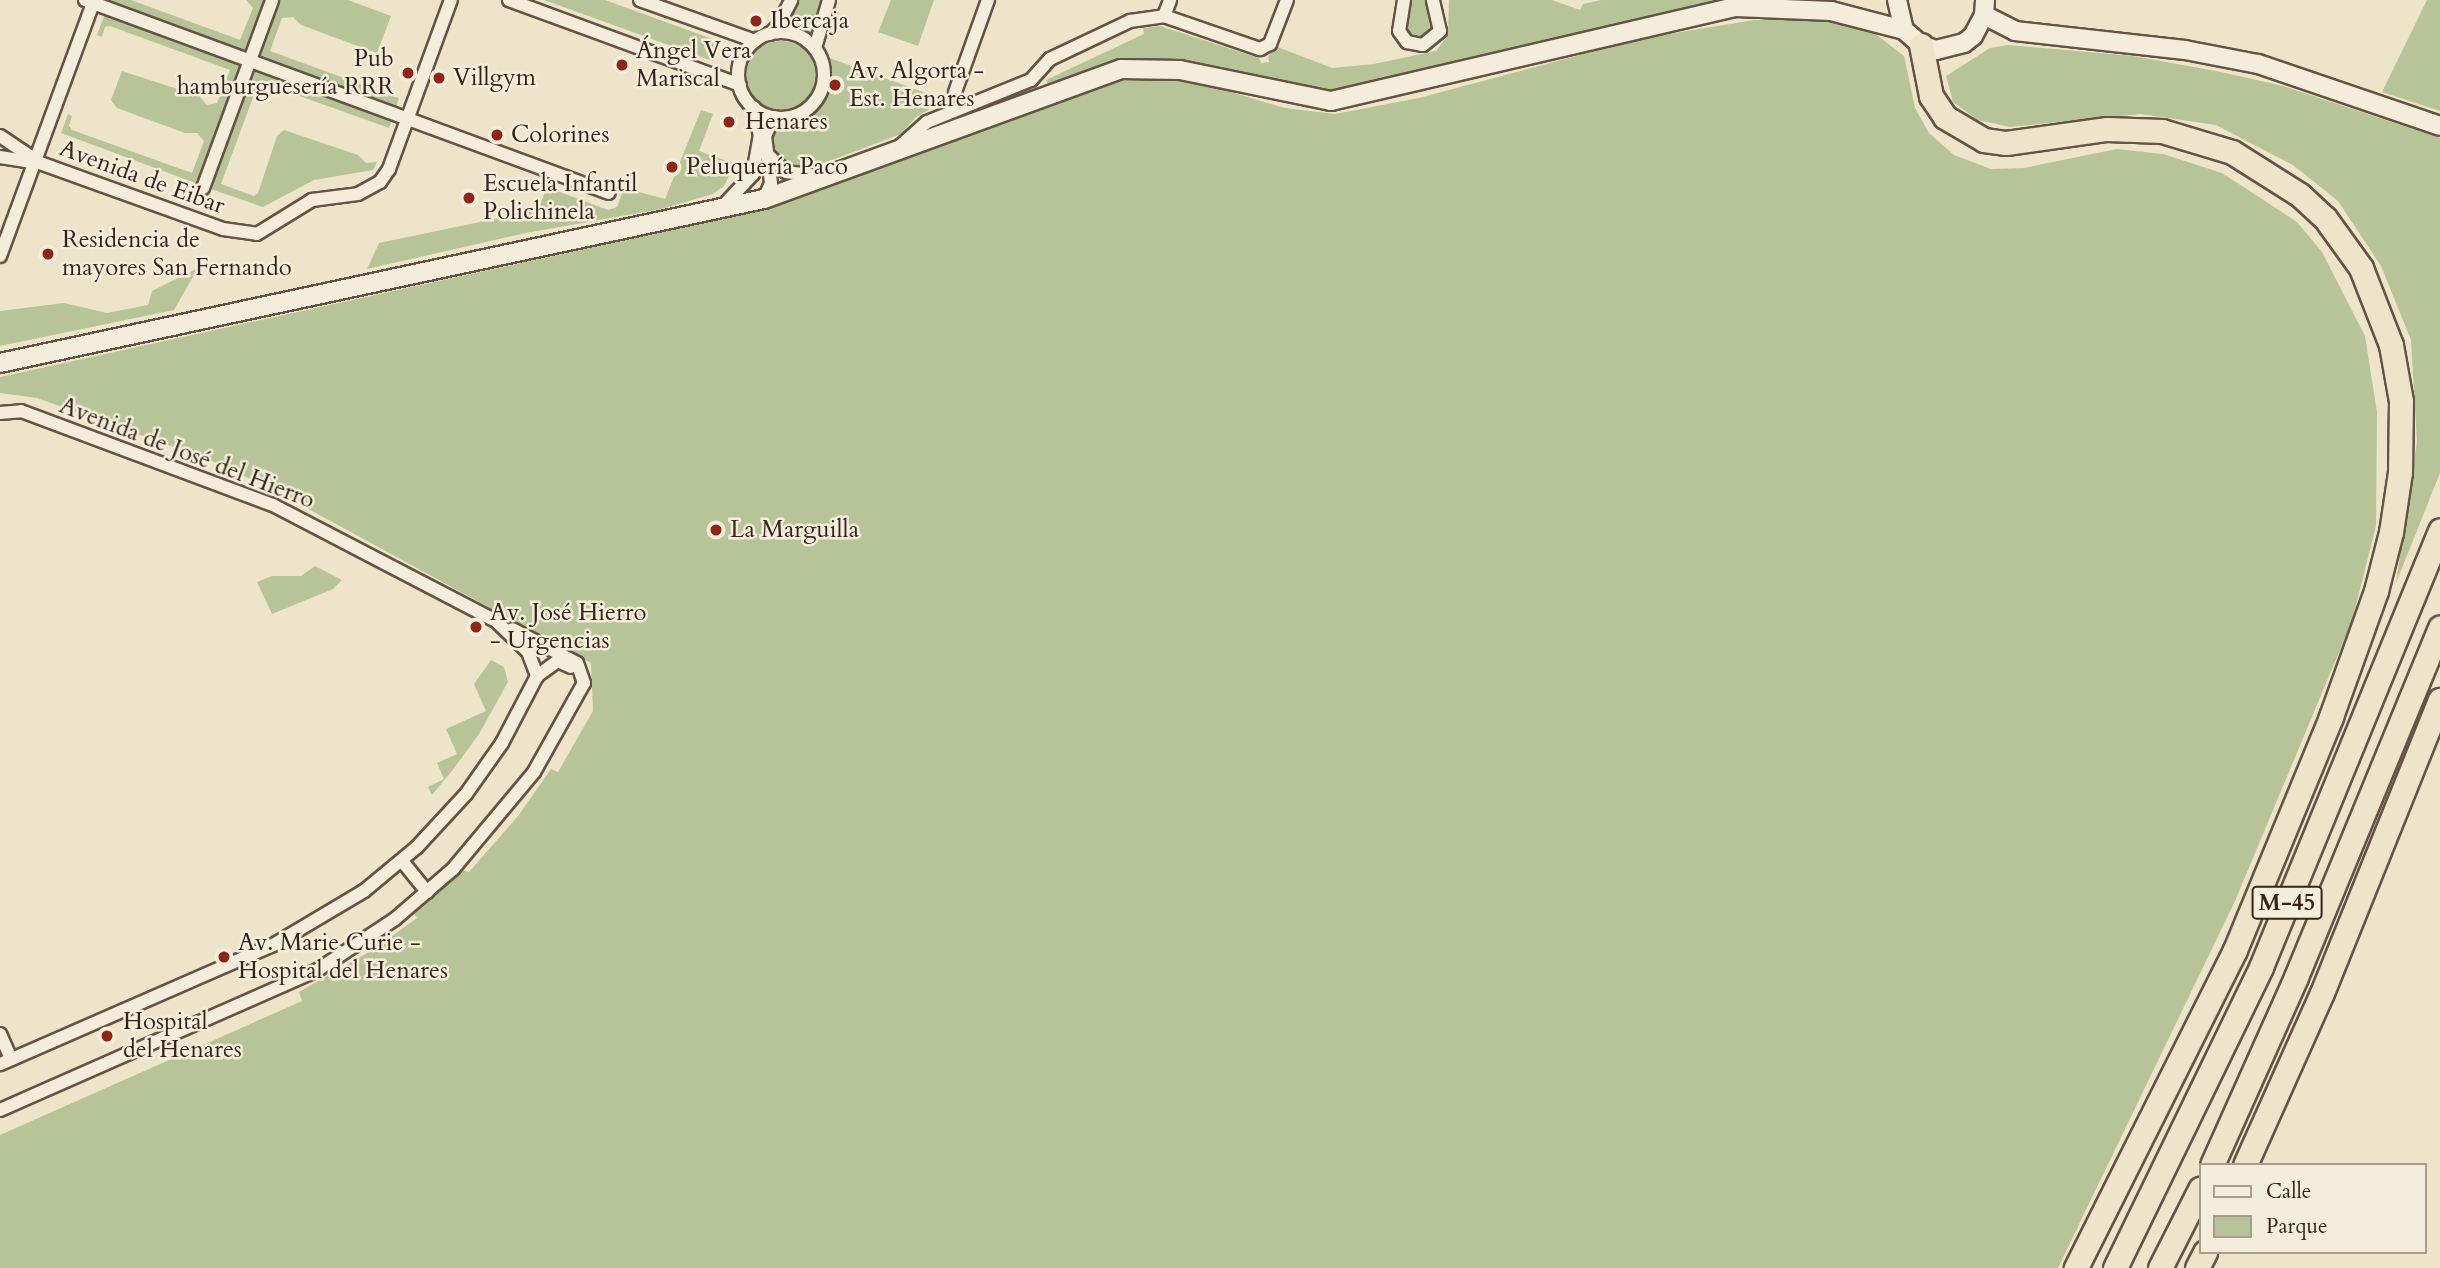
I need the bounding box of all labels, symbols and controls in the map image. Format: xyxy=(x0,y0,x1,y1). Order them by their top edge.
place label: Ibercaja xyxy=(770,7,849,35)
marker: Ibercaja xyxy=(748,13,764,29)
place label: Ángel Vera Mariscal xyxy=(636,37,751,93)
place label: Pub hamburguesería RRR xyxy=(177,45,394,101)
marker: Ángel Vera Mariscal xyxy=(614,57,630,73)
place label: Av. Algorta - Est. Henares xyxy=(849,57,984,113)
place label: Villgym xyxy=(453,64,536,92)
marker: Pub hamburguesería RRR xyxy=(400,65,416,81)
marker: Villgym xyxy=(431,70,447,86)
marker: Av. Algorta - Est. Henares xyxy=(827,77,843,93)
place label: Henares xyxy=(745,108,828,136)
marker: Henares xyxy=(719,112,739,132)
place label: Colorines xyxy=(511,121,609,149)
marker: Colorines xyxy=(489,127,505,143)
street label: Avenida de Eibar xyxy=(55,134,229,220)
place label: Peluquería Paco xyxy=(686,153,848,181)
marker: Peluquería Paco xyxy=(664,159,680,175)
place label: Escuela Infantil Polichinela xyxy=(483,170,637,226)
marker: Escuela Infantil Polichinela xyxy=(461,190,477,206)
place label: Residencia de mayores San Fernando xyxy=(62,226,292,282)
marker: Residencia de mayores San Fernando xyxy=(40,246,56,262)
street label: Avenida de José del Hierro xyxy=(55,391,319,515)
place label: La Marguilla xyxy=(730,516,859,544)
marker: La Marguilla xyxy=(708,522,724,538)
place label: Av. José Hierro - Urgencias xyxy=(490,599,646,655)
marker: Av. José Hierro - Urgencias xyxy=(468,619,484,635)
road number: M-45 xyxy=(2250,884,2324,922)
place label: Av. Marie Curie - Hospital del Henares xyxy=(238,929,448,985)
marker: Av. Marie Curie - Hospital del Henares xyxy=(216,949,232,965)
place label: Hospital del Henares xyxy=(123,1008,242,1064)
marker: Hospital del Henares xyxy=(97,1026,117,1046)
legend xyxy=(2198,1163,2426,1254)
text: Calle xyxy=(2266,1177,2311,1206)
text: Parque xyxy=(2266,1212,2327,1241)

